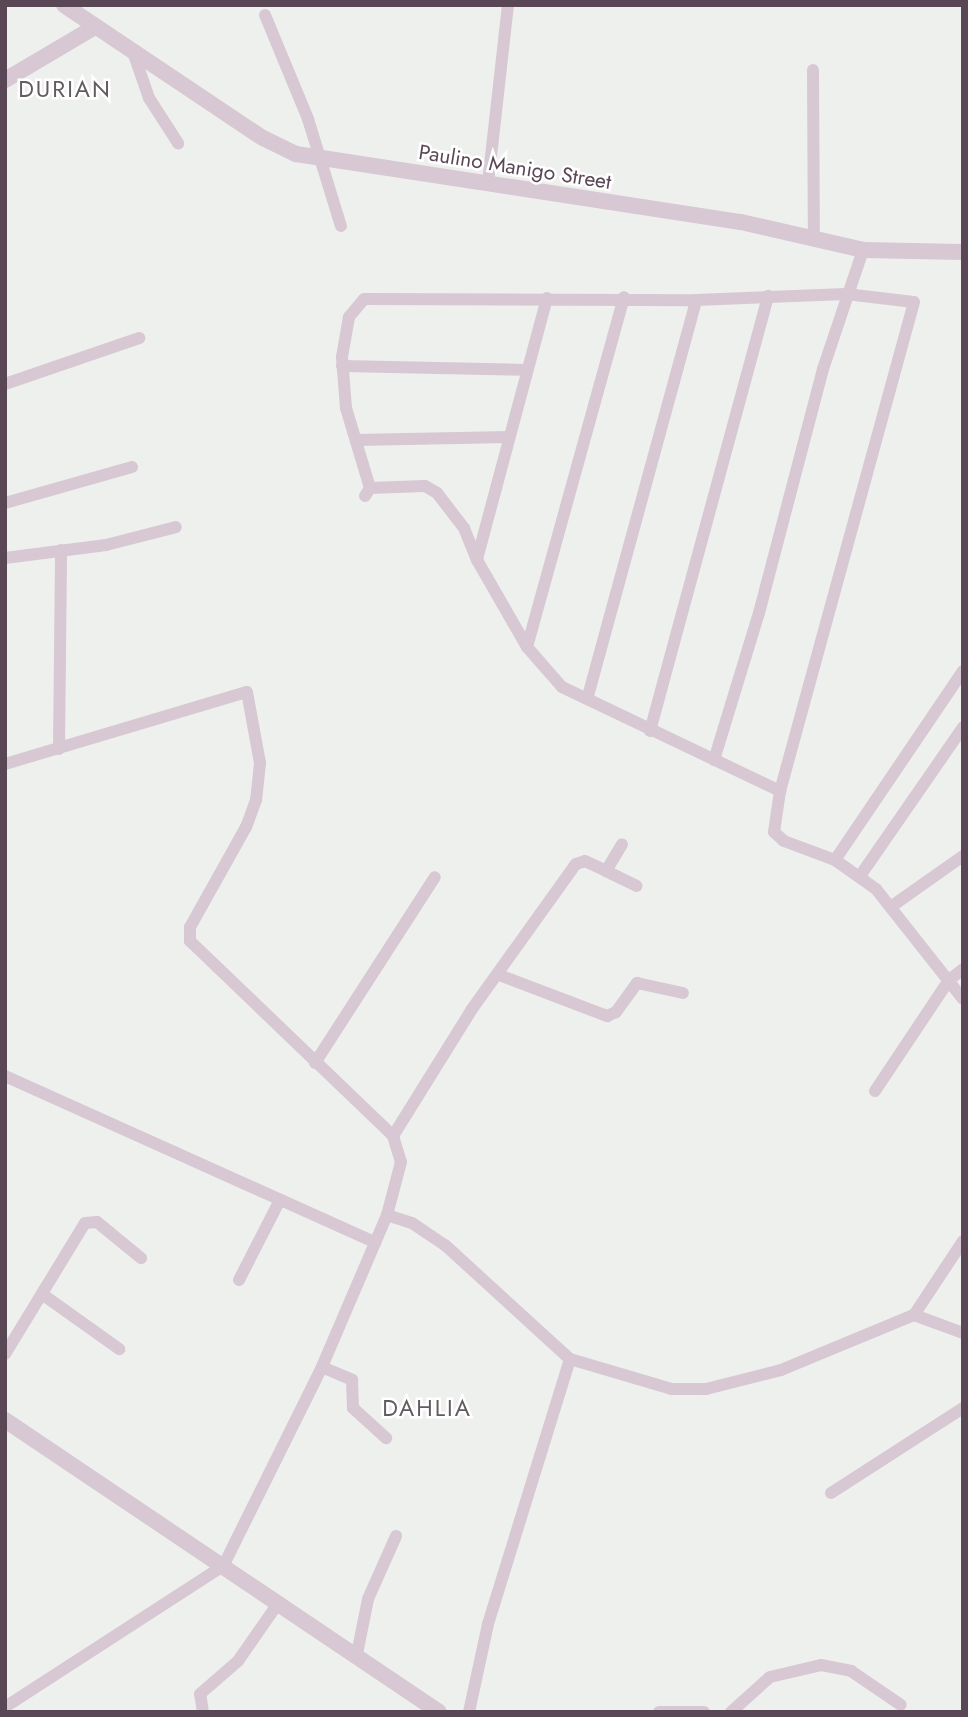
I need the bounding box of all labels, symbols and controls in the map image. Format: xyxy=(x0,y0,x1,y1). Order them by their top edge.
district label: DURIAN xyxy=(19,75,111,103)
street label: Paulino Manigo Street xyxy=(417,139,613,195)
district label: DAHLIA xyxy=(383,1394,471,1422)

